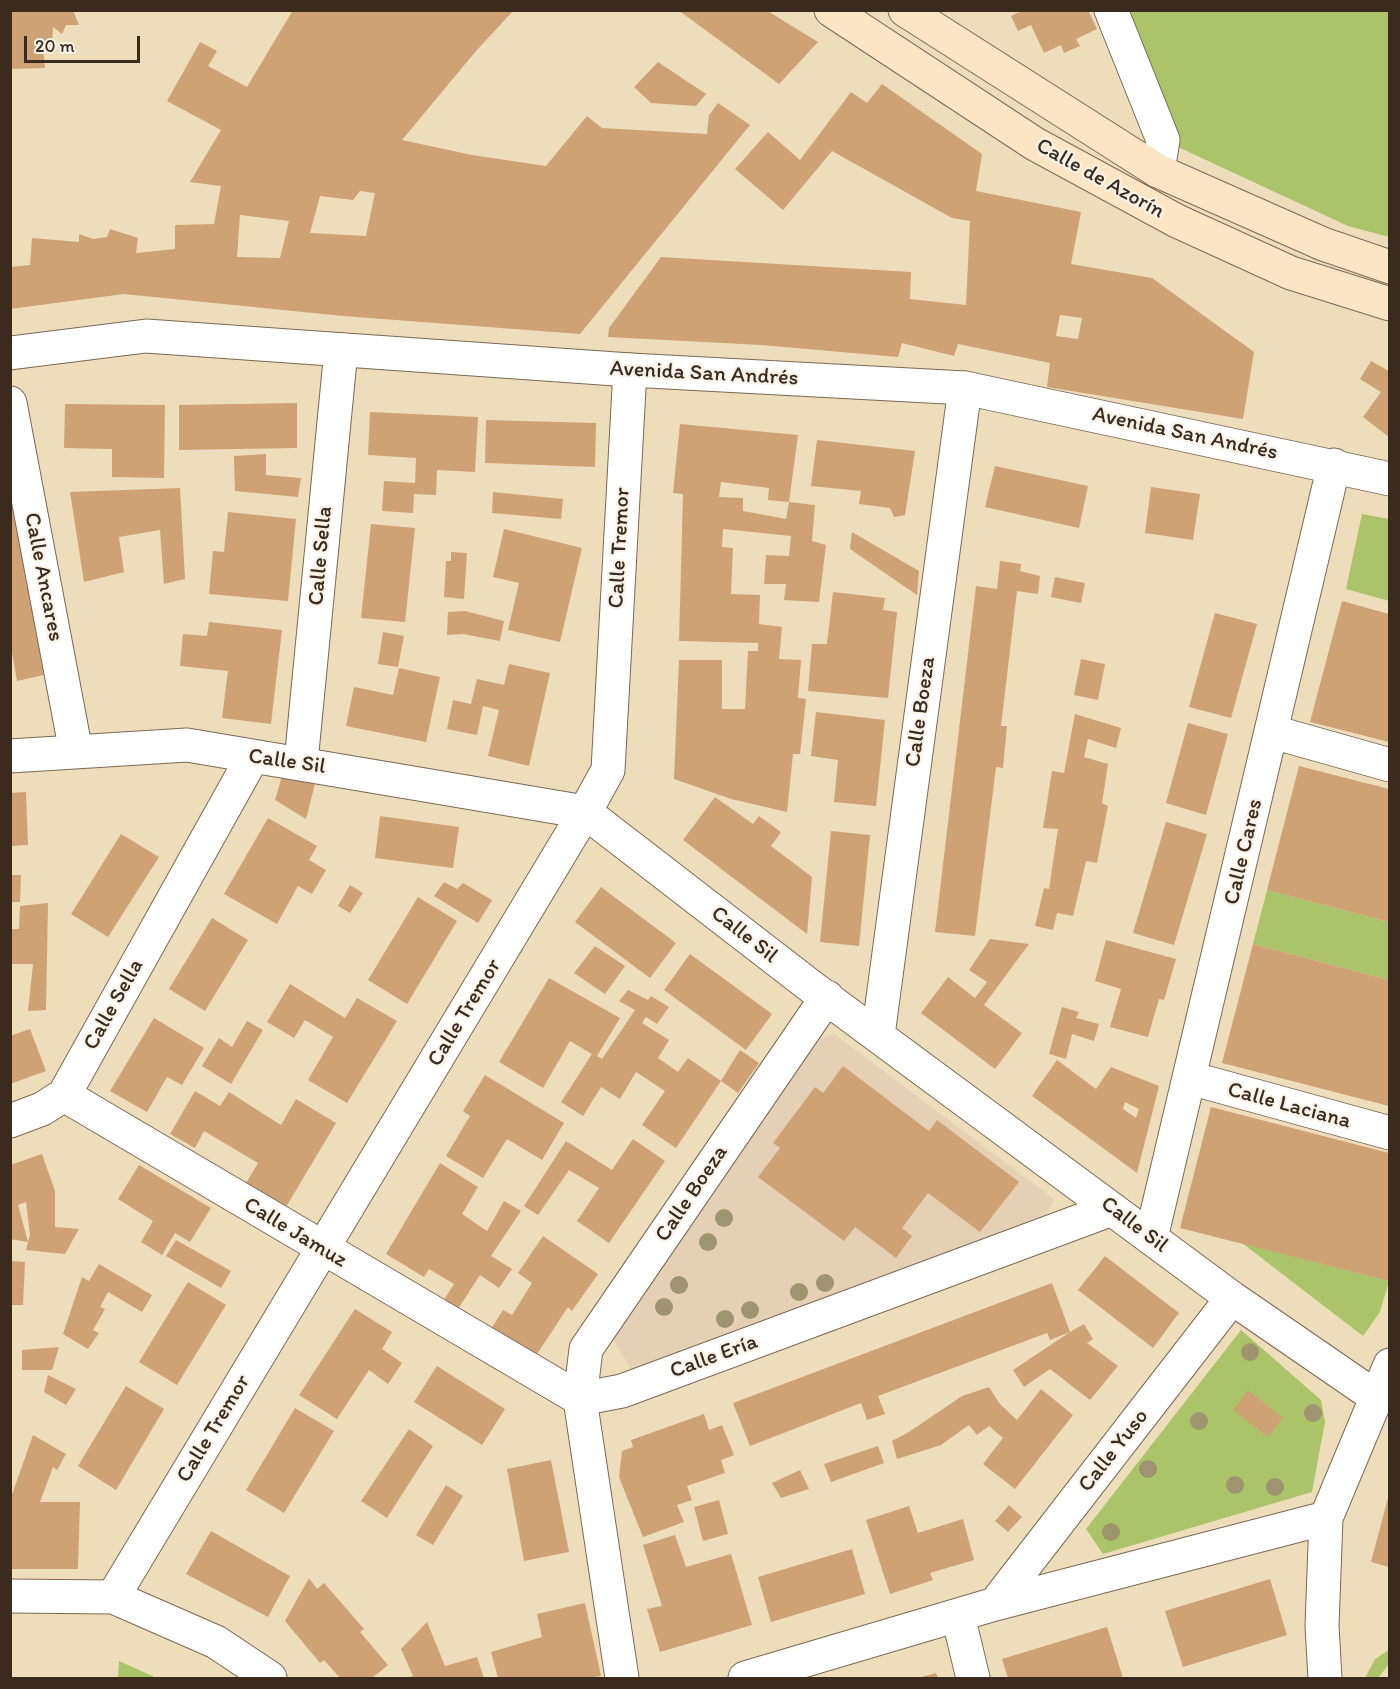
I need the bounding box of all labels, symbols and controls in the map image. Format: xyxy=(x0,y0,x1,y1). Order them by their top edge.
scale bar xyxy=(27,24,142,62)
text: 20 m xyxy=(35,35,75,57)
street label: Calle de Azorín xyxy=(1031,133,1169,225)
street label: Avenida San Andrés xyxy=(609,356,799,392)
street label: Avenida San Andrés xyxy=(1090,401,1280,467)
street label: Calle Tremor xyxy=(604,487,636,609)
street label: Calle Sella xyxy=(304,505,338,607)
street label: Calle Ancares xyxy=(18,510,68,644)
street label: Calle Boeza xyxy=(900,655,942,769)
street label: Calle Sil xyxy=(247,744,327,780)
street label: Calle Cares xyxy=(1219,796,1269,908)
street label: Calle Sil xyxy=(705,901,783,969)
street label: Calle Tremor xyxy=(423,954,507,1072)
street label: Calle Sella xyxy=(78,955,150,1055)
street label: Calle Laciana xyxy=(1224,1077,1354,1135)
street label: Calle Boeza xyxy=(650,1141,734,1247)
street label: Calle Sil xyxy=(1095,1191,1173,1259)
street label: Calle Jamuz xyxy=(239,1192,351,1274)
street label: Calle Ería xyxy=(667,1329,761,1385)
street label: Calle Tremor xyxy=(172,1370,256,1488)
street label: Calle Yuso xyxy=(1073,1404,1155,1498)

